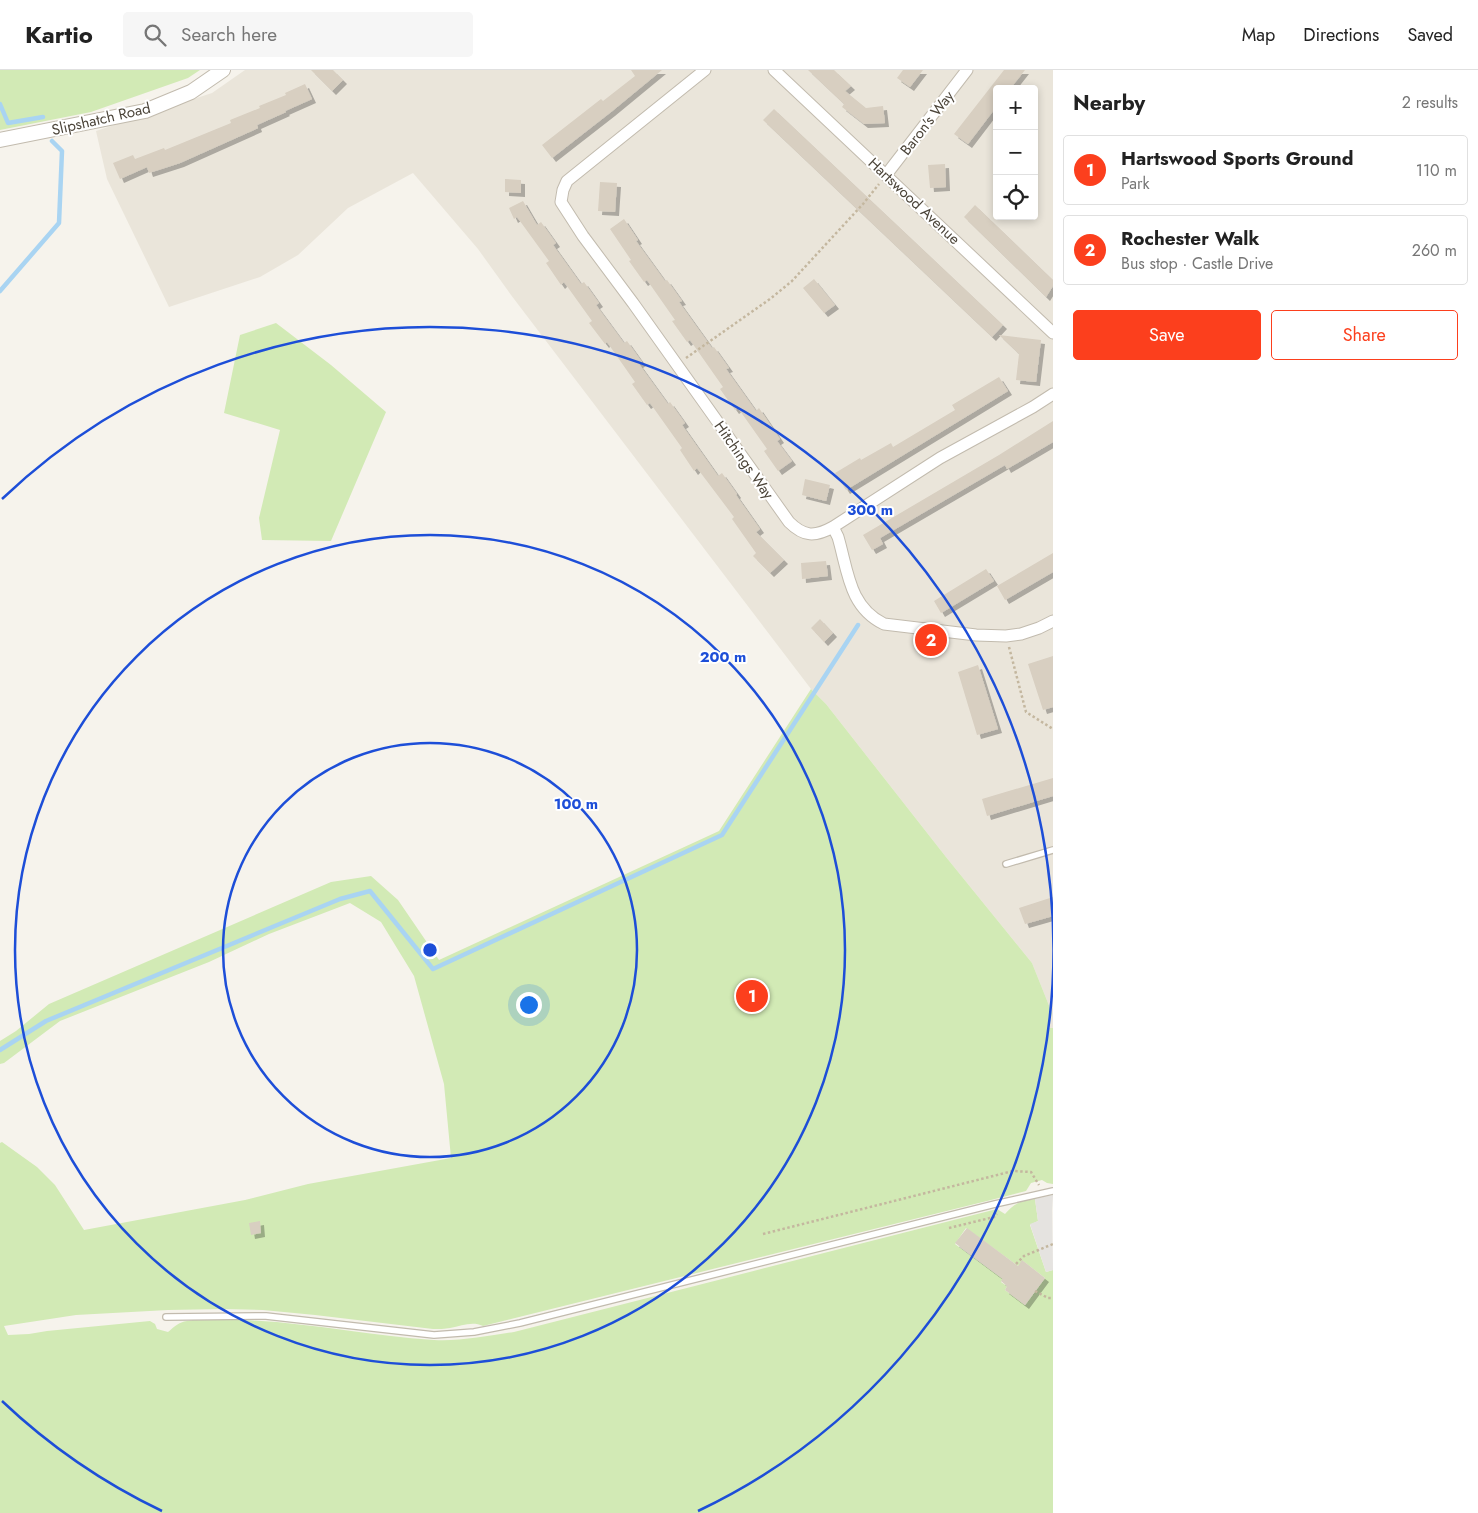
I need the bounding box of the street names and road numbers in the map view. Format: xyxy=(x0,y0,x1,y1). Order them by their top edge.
street label: Baron's Way xyxy=(895,86,959,160)
street label: Slipshatch Road xyxy=(49,97,153,141)
street label: Hartswood Avenue xyxy=(863,152,965,250)
street label: Hitchings Way xyxy=(709,416,779,504)

